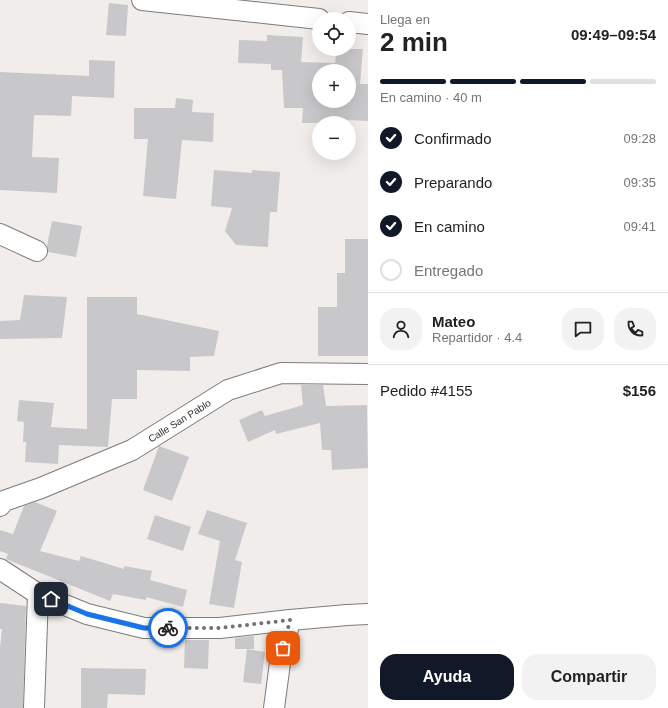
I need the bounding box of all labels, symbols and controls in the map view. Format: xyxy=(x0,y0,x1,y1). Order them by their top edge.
map controls xyxy=(312,12,356,160)
button: locate xyxy=(312,12,356,56)
text: Llega en xyxy=(380,12,430,27)
text: 09:49–09:54 xyxy=(571,26,656,43)
text: 2 min xyxy=(380,27,448,57)
button: + xyxy=(312,64,356,108)
text: En camino · 40 m xyxy=(380,90,482,105)
button: − xyxy=(312,116,356,160)
icon: check xyxy=(380,127,402,149)
text: Confirmado xyxy=(414,130,492,147)
text: 09:28 xyxy=(623,131,656,146)
icon: check xyxy=(380,171,402,193)
text: Preparando xyxy=(414,174,492,191)
text: 09:35 xyxy=(623,175,656,190)
icon: check xyxy=(380,215,402,237)
text: En camino xyxy=(414,218,485,235)
text: 09:41 xyxy=(623,219,656,234)
text: Entregado xyxy=(414,262,483,279)
button: person xyxy=(380,308,422,350)
button: chat xyxy=(562,308,604,350)
button: phone xyxy=(614,308,656,350)
text: Mateo xyxy=(432,313,475,330)
text: Repartidor · 4.4 xyxy=(432,330,522,345)
text: Pedido #4155 xyxy=(380,382,473,399)
text: $156 xyxy=(623,382,656,399)
street label: Calle San Pablo xyxy=(146,397,213,444)
pin xyxy=(34,582,68,616)
icon: home xyxy=(40,588,62,610)
courier xyxy=(148,608,188,648)
icon: bike xyxy=(157,617,179,639)
pin xyxy=(266,631,300,665)
icon: bag xyxy=(272,637,294,659)
button: Ayuda xyxy=(380,654,514,700)
button: Compartir xyxy=(522,654,656,700)

